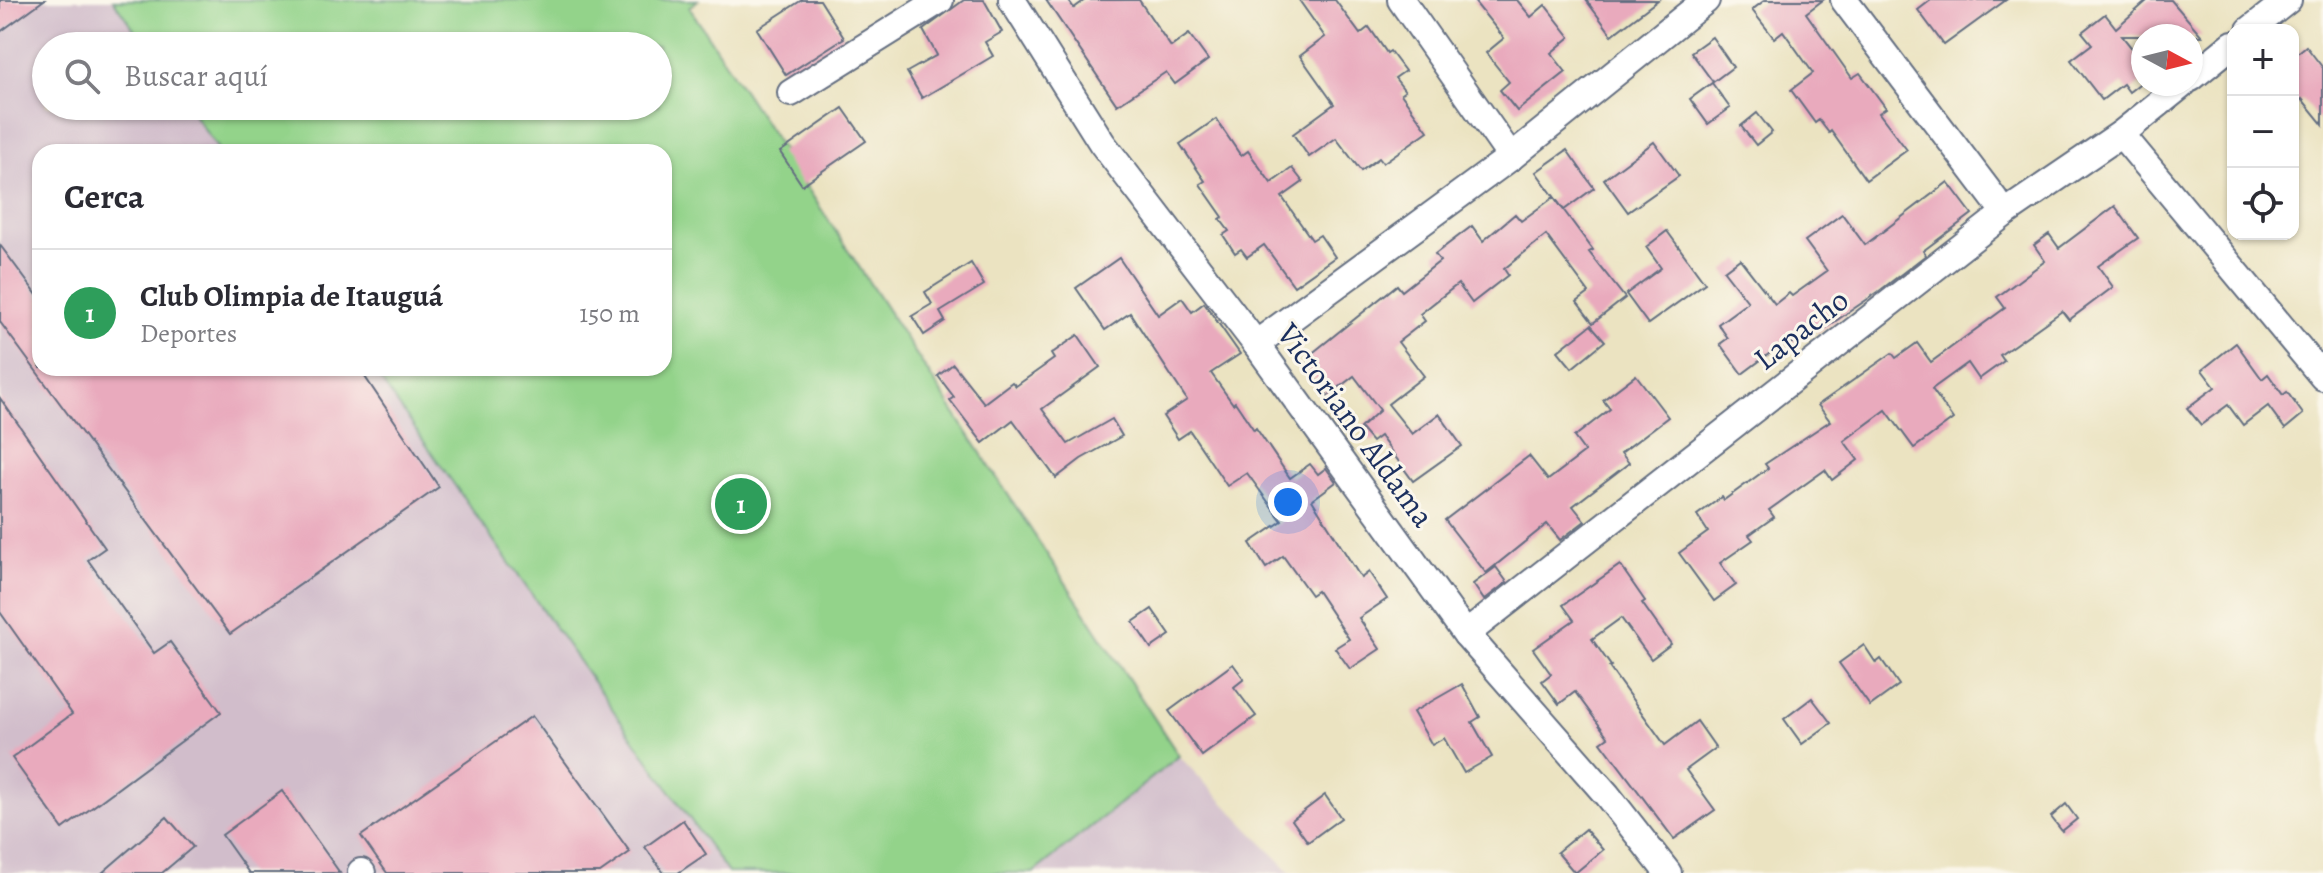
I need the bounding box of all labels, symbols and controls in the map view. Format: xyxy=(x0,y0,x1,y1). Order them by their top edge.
north arrow xyxy=(2131,24,2203,96)
map controls xyxy=(2227,24,2299,240)
button: + xyxy=(2227,24,2299,96)
search box xyxy=(32,32,672,120)
icon: search xyxy=(60,54,104,98)
text: Buscar aquí xyxy=(124,56,268,96)
button: − xyxy=(2227,96,2299,168)
button: locate xyxy=(2227,168,2299,240)
text: Cerca xyxy=(64,173,145,220)
text: Club Olimpia de Itauguá xyxy=(140,276,443,316)
street label: Lapacho xyxy=(1744,278,1858,380)
text: 1 xyxy=(85,296,95,331)
text: 150 m xyxy=(579,296,640,331)
street label: Victoriano Aldama xyxy=(1266,313,1445,536)
text: Deportes xyxy=(140,316,237,351)
pin: 1 xyxy=(715,474,767,534)
your location xyxy=(1268,482,1308,522)

